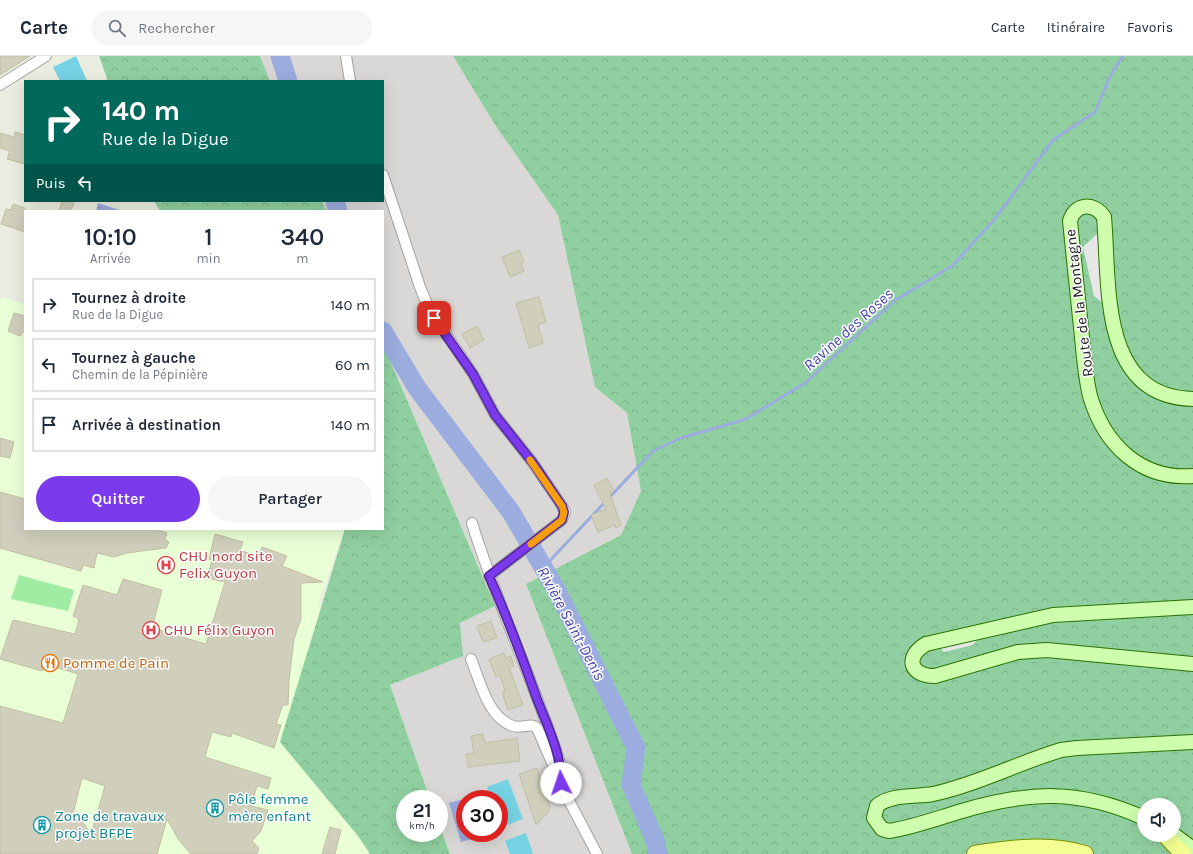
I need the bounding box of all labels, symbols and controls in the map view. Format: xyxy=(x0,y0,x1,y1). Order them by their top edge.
search box xyxy=(92,10,372,46)
text: Carte xyxy=(20,17,68,39)
icon: search xyxy=(106,17,128,39)
text: Rechercher xyxy=(138,19,215,37)
text: Carte xyxy=(991,19,1025,36)
text: Itinéraire xyxy=(1047,19,1105,36)
text: Favoris xyxy=(1127,19,1173,36)
text: 140 m xyxy=(102,94,180,127)
icon: right xyxy=(36,96,88,148)
text: Rue de la Digue xyxy=(102,128,228,150)
icon: left xyxy=(74,172,96,194)
text: Puis xyxy=(36,174,66,192)
text: 10:10 xyxy=(84,223,137,251)
text: 1 xyxy=(204,223,213,251)
text: 340 xyxy=(280,223,324,251)
street label: Route de la Montagne xyxy=(1061,228,1097,378)
text: Arrivée xyxy=(90,251,131,266)
text: min xyxy=(197,251,221,266)
text: m xyxy=(296,251,308,266)
water label: Ravine des Roses xyxy=(800,284,897,375)
text: Tournez à droite xyxy=(72,289,186,307)
icon: right xyxy=(38,294,60,316)
text: 140 m xyxy=(330,296,370,314)
pin xyxy=(417,301,451,335)
text: Rue de la Digue xyxy=(72,307,163,322)
icon: arrive xyxy=(423,307,445,329)
text: Tournez à gauche xyxy=(72,349,196,367)
icon: left xyxy=(38,354,60,376)
text: 60 m xyxy=(335,356,370,374)
text: Chemin de la Pépinière xyxy=(72,367,208,382)
icon: arrive xyxy=(38,414,60,436)
text: Arrivée à destination xyxy=(72,416,221,434)
text: 140 m xyxy=(330,416,370,434)
button: Quitter xyxy=(36,476,200,522)
button: Partager xyxy=(208,476,372,522)
place label: CHU nord site Felix Guyon xyxy=(179,547,272,582)
hospital icon: CHU nord site Felix Guyon xyxy=(156,555,176,575)
water label: Rivière Saint-Denis xyxy=(534,563,610,684)
hospital icon: CHU Félix Guyon xyxy=(141,620,161,640)
place label: CHU Félix Guyon xyxy=(164,621,275,639)
restaurant icon: Pomme de Pain xyxy=(40,653,60,673)
place label: Pomme de Pain xyxy=(63,654,169,672)
position arrow xyxy=(540,762,582,804)
place label: Pôle femme mère enfant xyxy=(228,790,312,825)
speed limit sign: 30 xyxy=(456,790,508,842)
building icon: Pôle femme mère enfant xyxy=(205,798,225,818)
map controls xyxy=(1137,798,1181,842)
button: sound xyxy=(1137,798,1181,842)
text: 21 xyxy=(412,799,432,822)
place label: Zone de travaux projet BFPE xyxy=(55,807,165,842)
building icon: Zone de travaux projet BFPE xyxy=(32,815,52,835)
text: km/h xyxy=(409,820,435,832)

